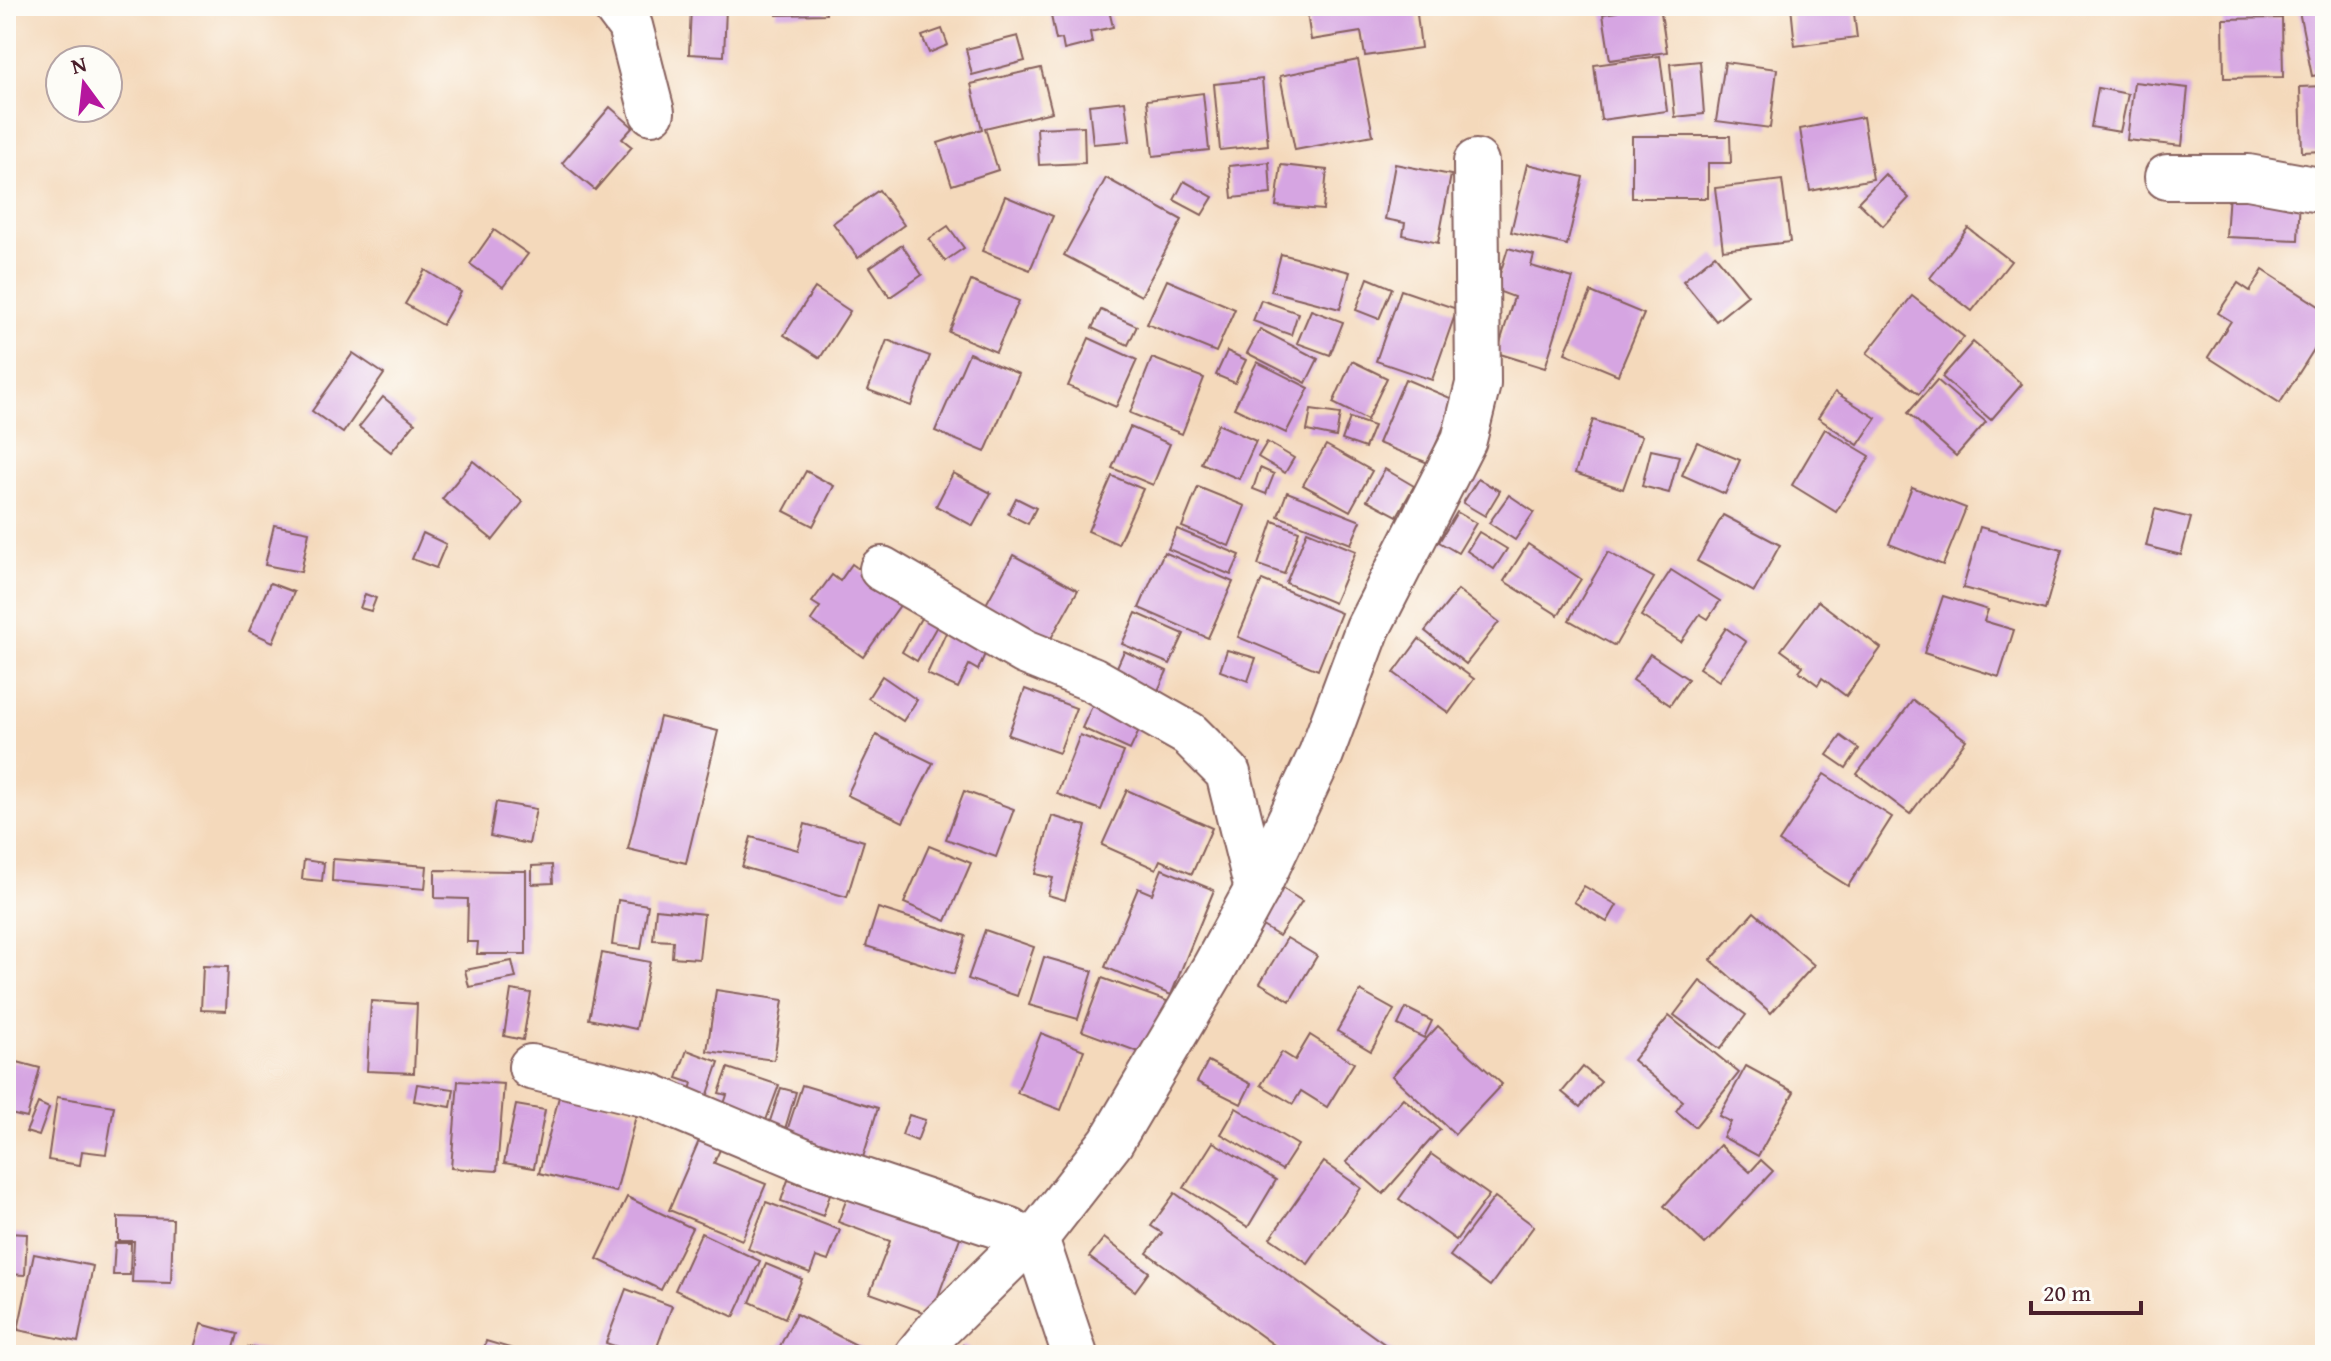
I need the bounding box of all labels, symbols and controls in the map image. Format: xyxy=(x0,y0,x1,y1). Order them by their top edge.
north arrow xyxy=(44,44,124,124)
text: N xyxy=(68,47,90,82)
scale bar xyxy=(2031,1265,2141,1315)
text: 20 m xyxy=(2043,1275,2091,1310)

